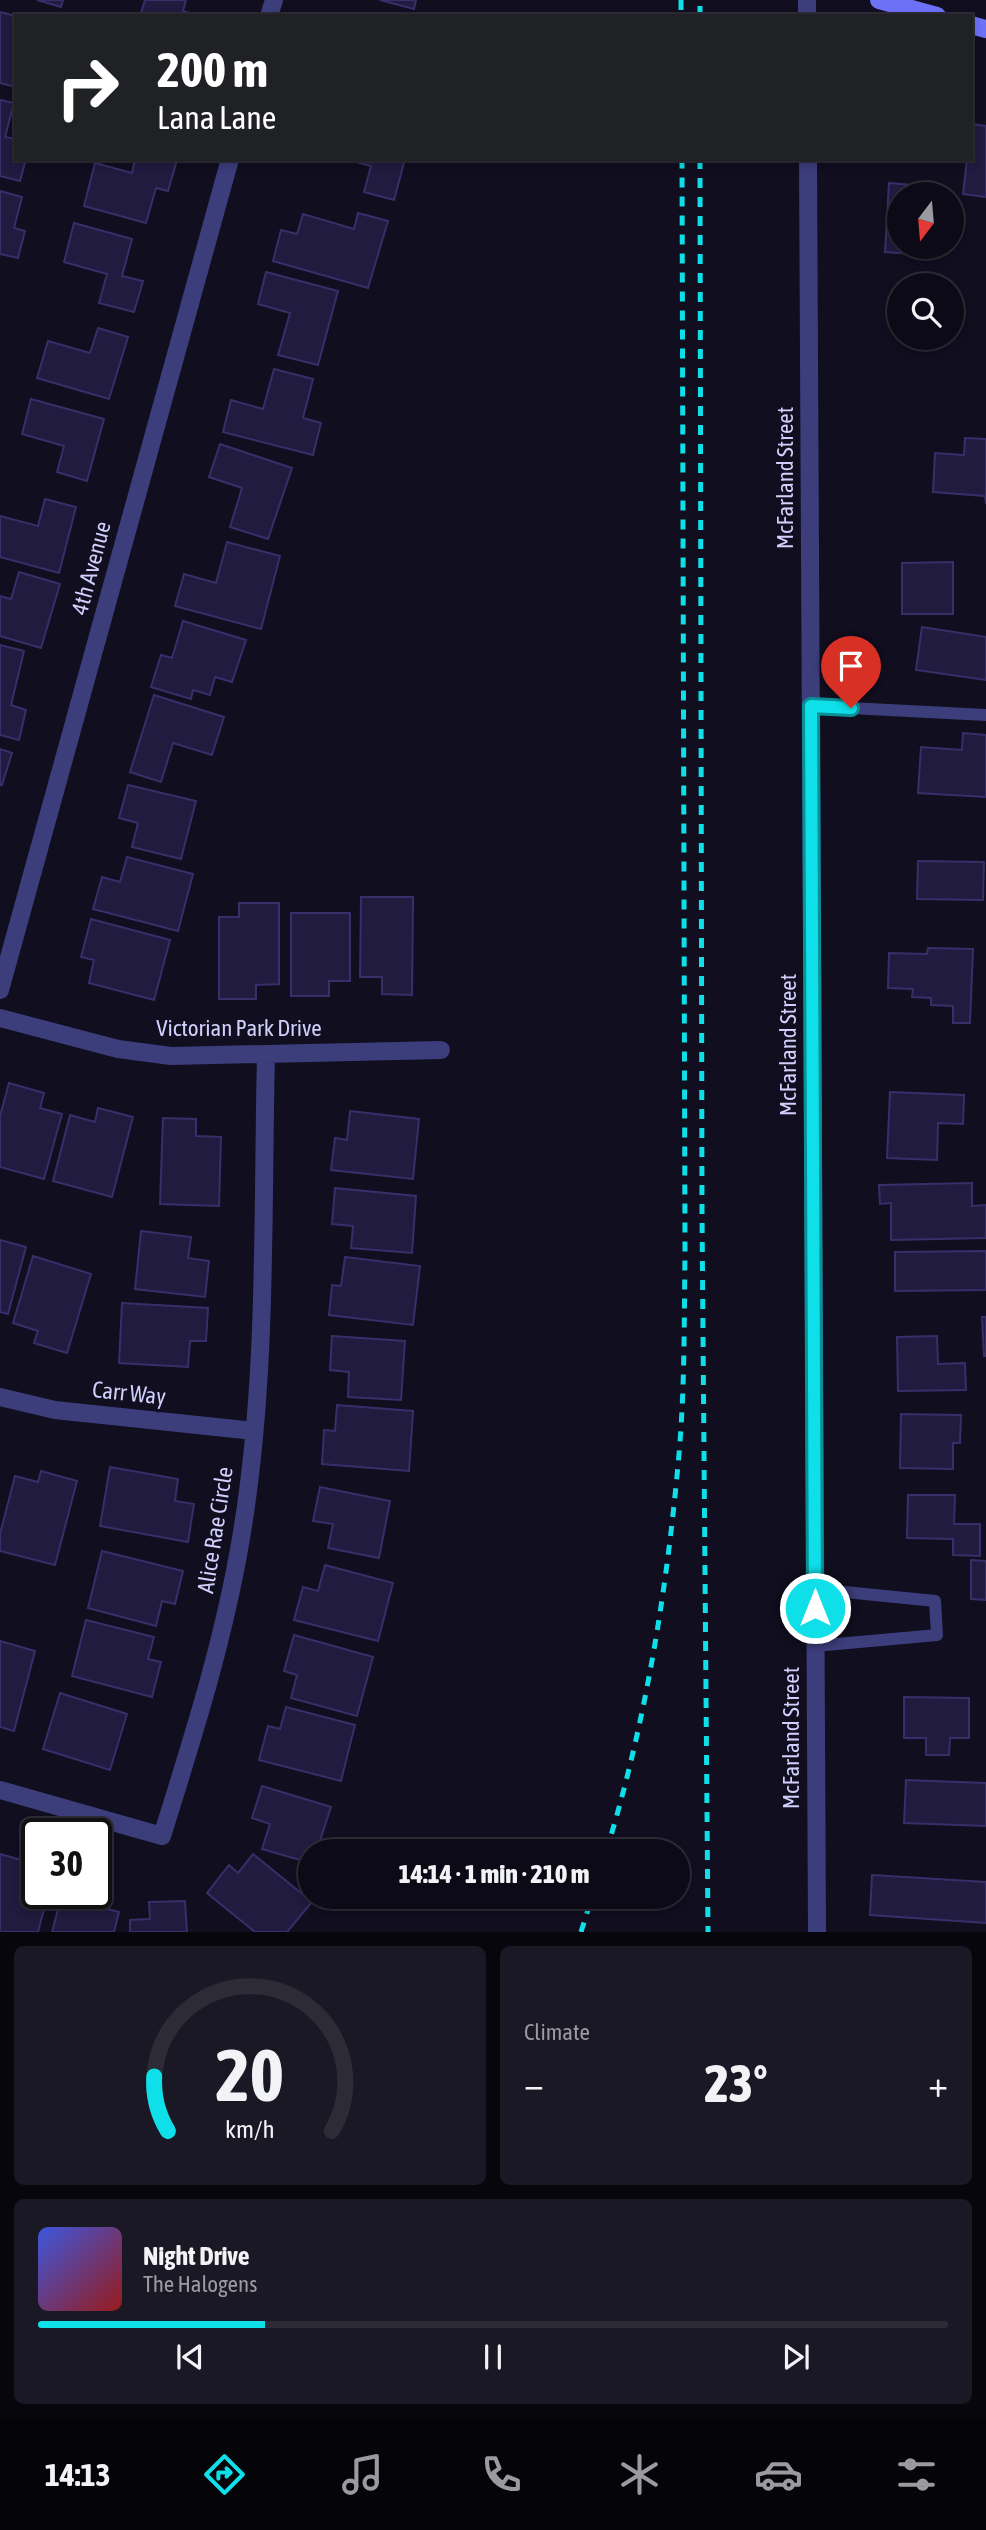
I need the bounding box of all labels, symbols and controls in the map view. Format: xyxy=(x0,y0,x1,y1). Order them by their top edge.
text: 200 m xyxy=(157,41,268,97)
icon: right xyxy=(42,42,133,133)
text: Lana Lane xyxy=(157,99,276,136)
north arrow xyxy=(887,182,964,259)
map controls xyxy=(887,182,964,350)
button: search xyxy=(887,273,964,350)
street label: McFarland Street xyxy=(772,407,798,549)
street label: 4th Avenue xyxy=(66,519,116,617)
pin xyxy=(821,636,881,708)
icon: arrive xyxy=(832,647,870,685)
street label: McFarland Street xyxy=(775,974,801,1116)
street label: Victorian Park Drive xyxy=(156,1015,322,1041)
street label: Carr Way xyxy=(91,1376,167,1410)
street label: Alice Rae Circle xyxy=(192,1465,238,1595)
position arrow xyxy=(778,1571,852,1645)
street label: McFarland Street xyxy=(778,1667,804,1809)
speed limit sign: 30 xyxy=(21,1818,112,1909)
text: 14:14 · 1 min · 210 m xyxy=(399,1859,589,1889)
text: Climate xyxy=(524,2019,590,2045)
text: 20 xyxy=(216,2034,284,2117)
text: 23° xyxy=(704,2053,768,2113)
text: − xyxy=(524,2062,544,2105)
text: + xyxy=(928,2062,948,2105)
text: km/h xyxy=(225,2115,275,2143)
text: Night Drive xyxy=(143,2241,250,2271)
text: The Halogens xyxy=(143,2271,257,2297)
icon: previous xyxy=(171,2338,209,2376)
icon: pause xyxy=(474,2338,512,2376)
icon: next xyxy=(777,2338,815,2376)
icon: directions xyxy=(200,2450,249,2499)
icon: music xyxy=(338,2450,387,2499)
icon: phone xyxy=(477,2450,526,2499)
icon: climate xyxy=(615,2450,664,2499)
icon: car xyxy=(754,2450,803,2499)
icon: filters xyxy=(892,2450,941,2499)
text: 14:13 xyxy=(45,2456,111,2493)

